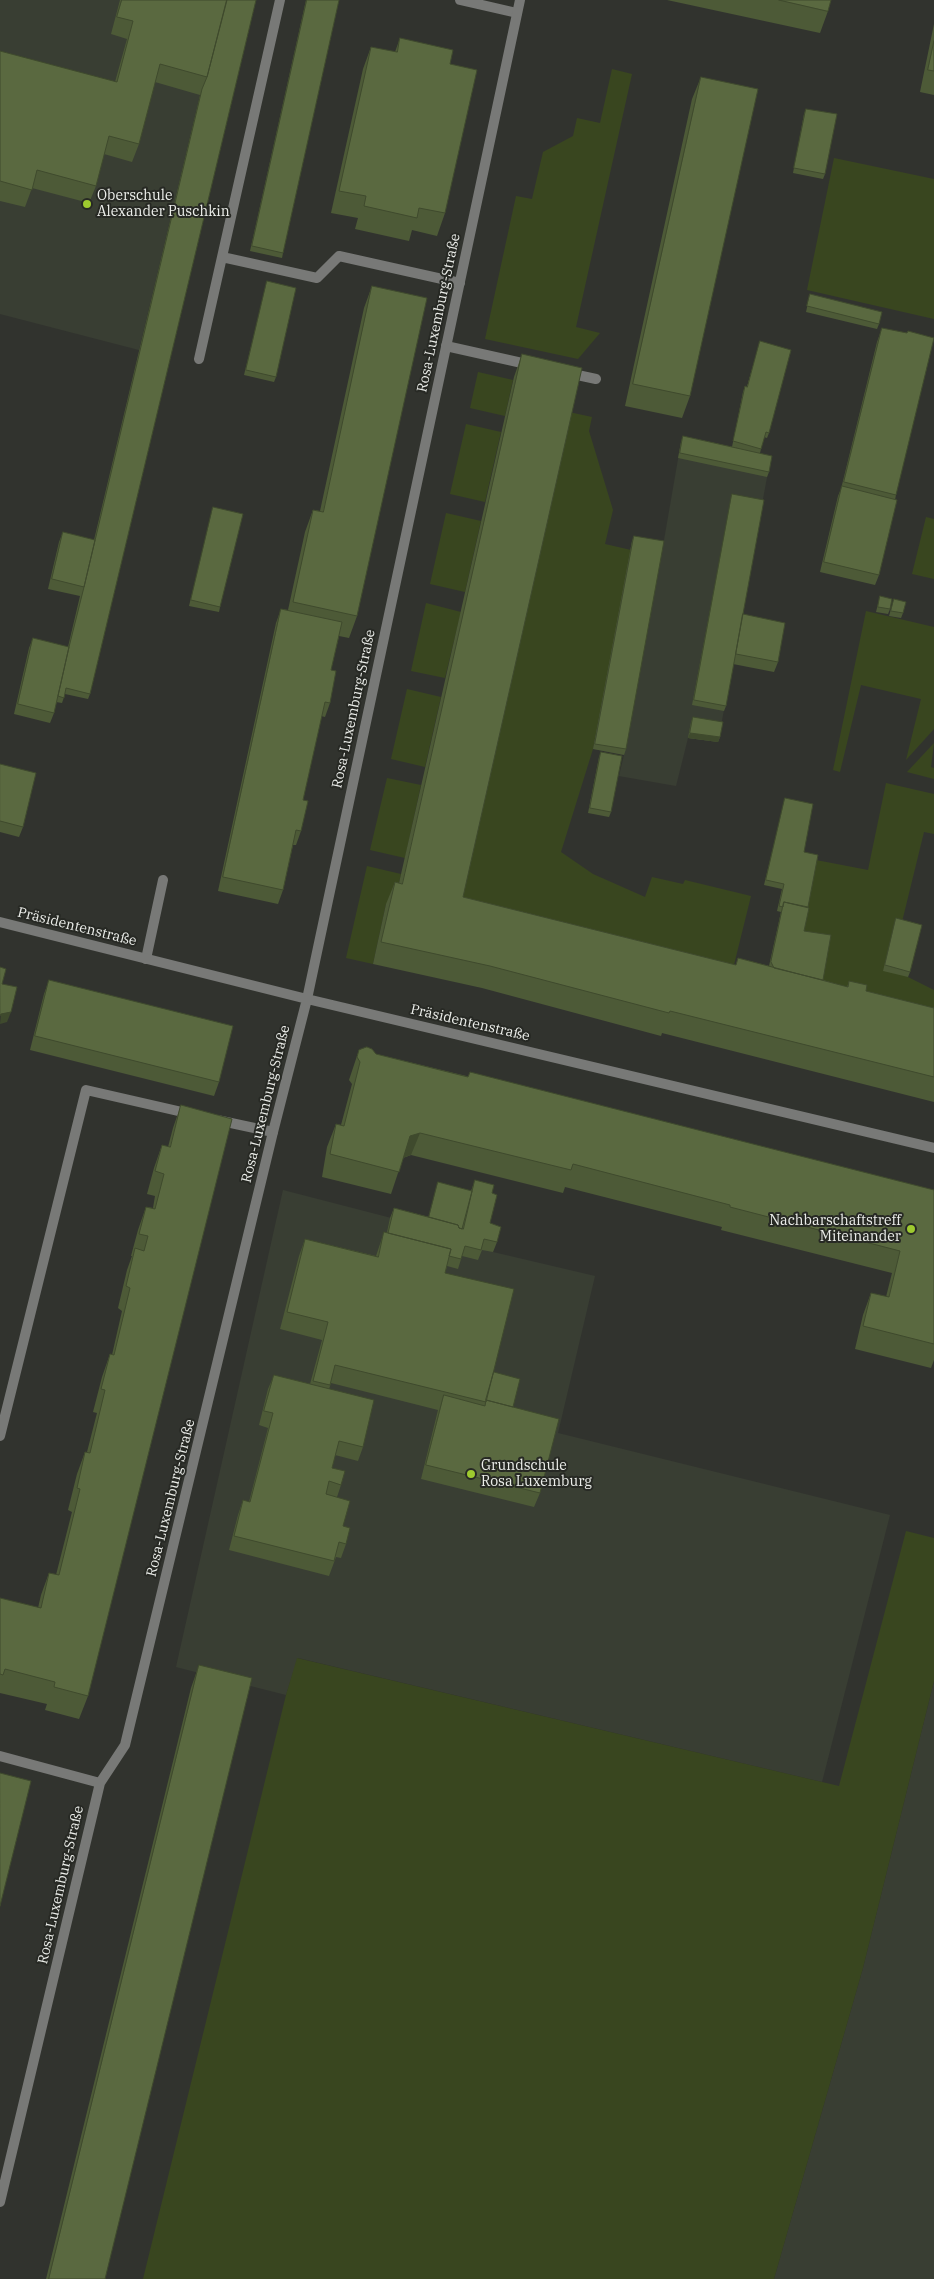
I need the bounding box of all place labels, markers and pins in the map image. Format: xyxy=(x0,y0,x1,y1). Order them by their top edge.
place label: Oberschule Alexander Puschkin xyxy=(97,188,230,220)
marker: Oberschule Alexander Puschkin xyxy=(81,198,93,210)
place label: Nachbarschaftstreff Miteinander xyxy=(769,1213,901,1246)
marker: Nachbarschaftstreff Miteinander xyxy=(905,1223,917,1235)
place label: Grundschule Rosa Luxemburg xyxy=(481,1458,592,1490)
marker: Grundschule Rosa Luxemburg xyxy=(465,1468,477,1480)

